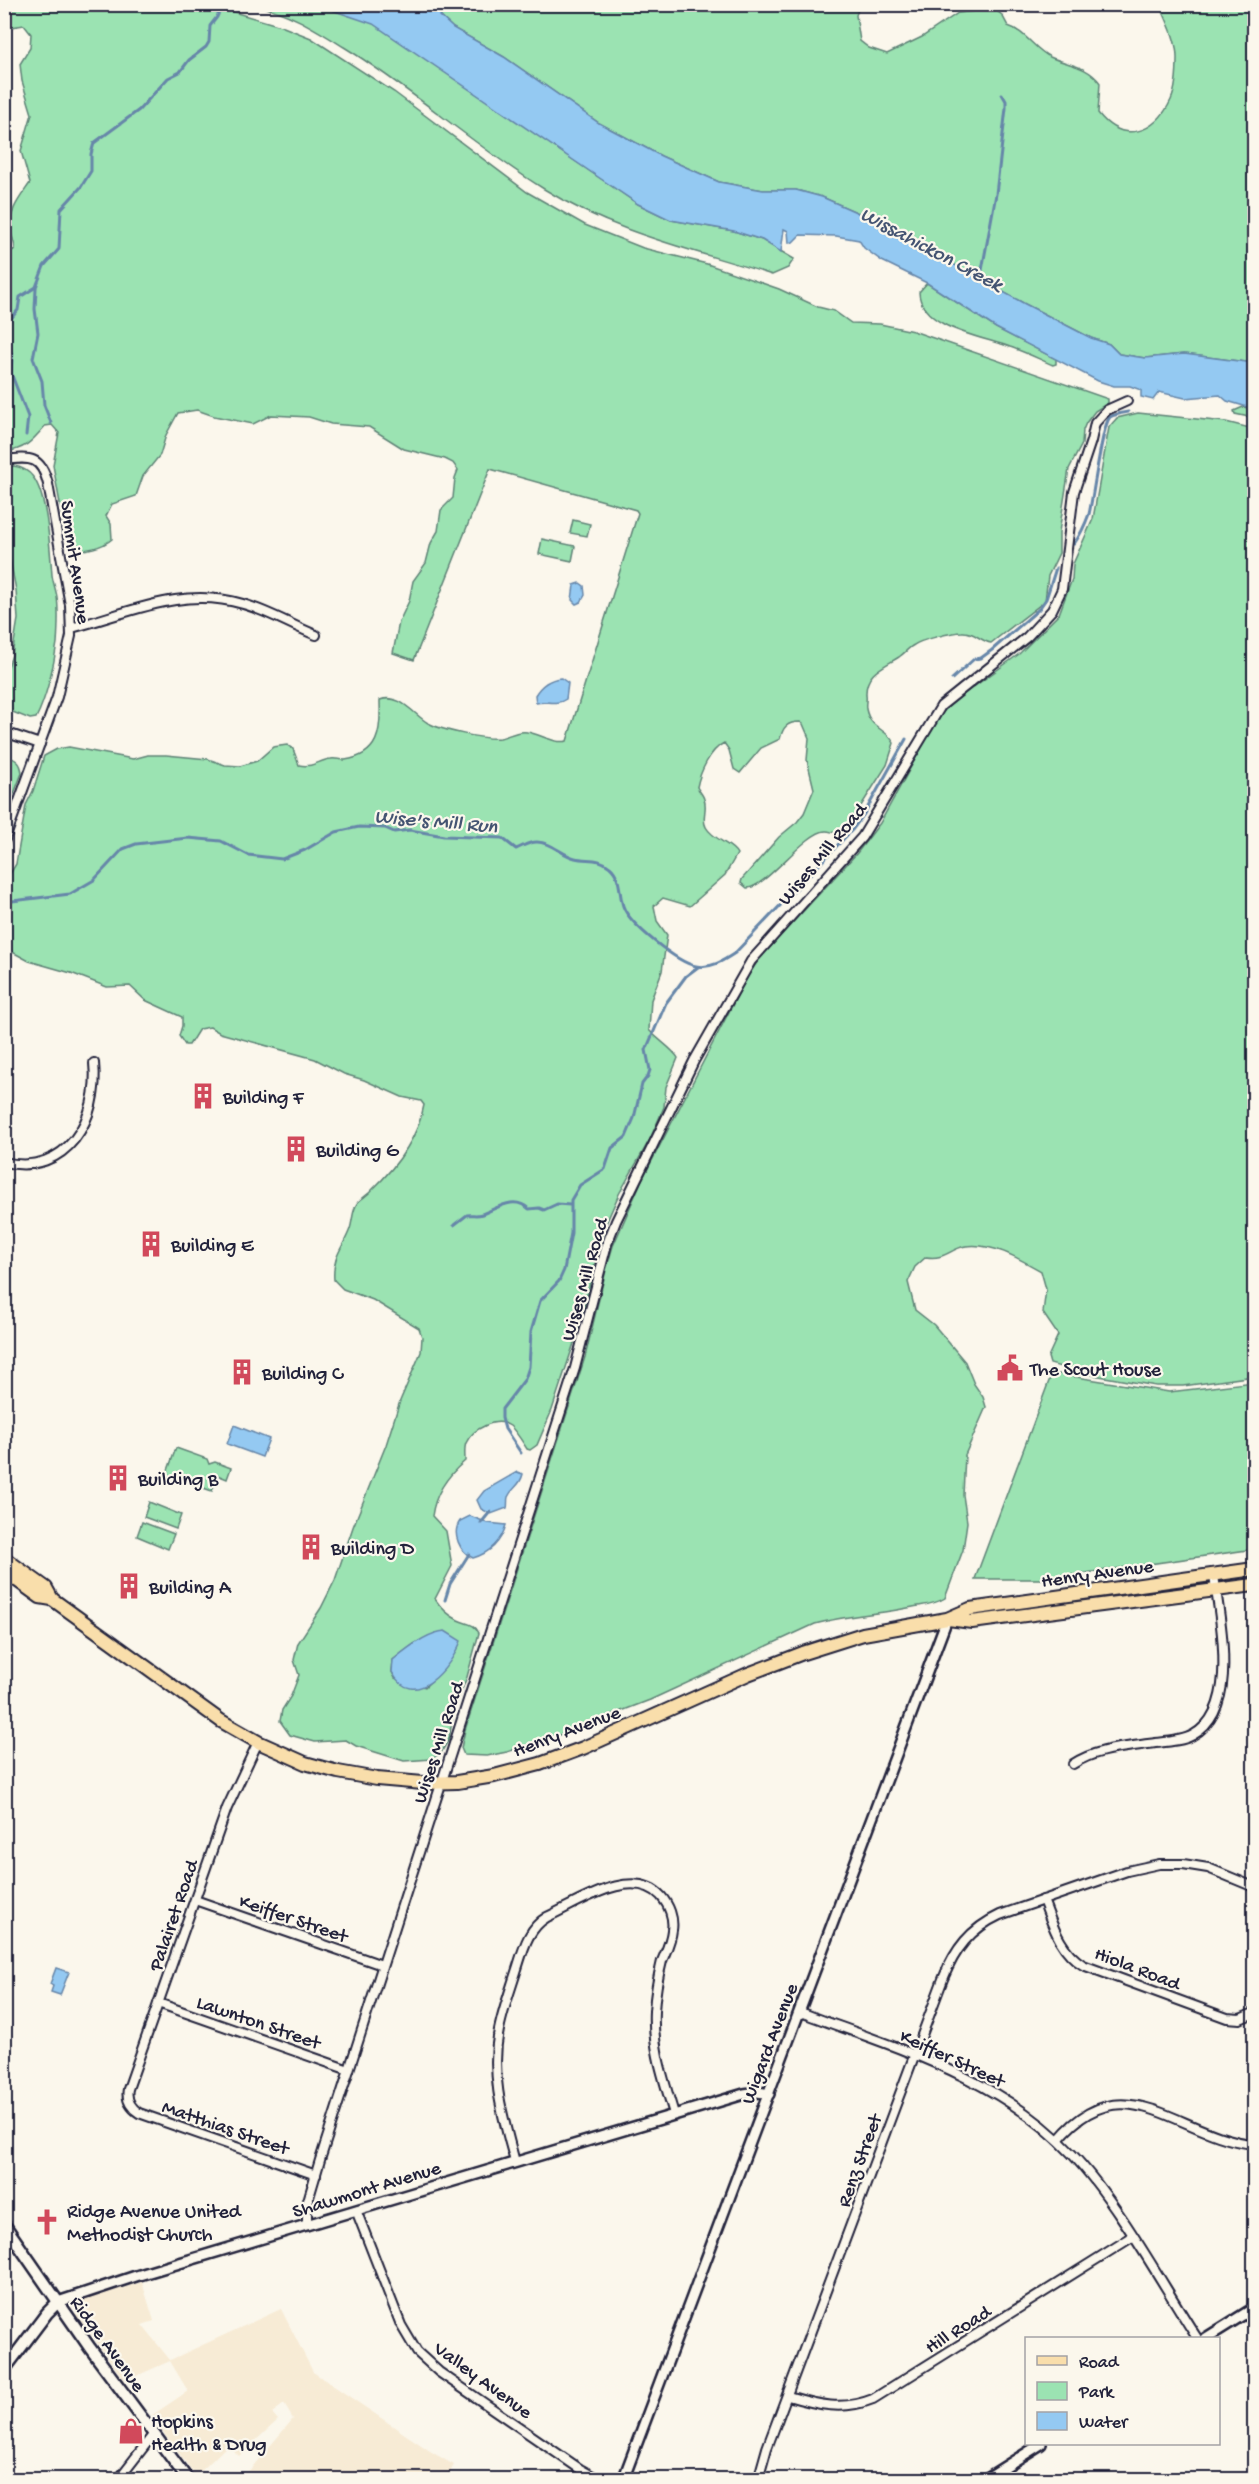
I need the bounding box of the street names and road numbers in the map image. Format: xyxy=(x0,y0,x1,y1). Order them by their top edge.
street label: Summit Avenue xyxy=(53,499,94,626)
street label: Wises Mill Road xyxy=(774,798,875,911)
street label: Wises Mill Road xyxy=(558,1214,615,1344)
street label: Henry Avenue xyxy=(1040,1556,1156,1595)
street label: Wises Mill Road xyxy=(410,1677,472,1807)
street label: Henry Avenue xyxy=(510,1702,625,1764)
street label: Palairet Road xyxy=(145,1855,206,1976)
street label: Keiffer Street xyxy=(236,1891,352,1950)
street label: Hiola Road xyxy=(1091,1943,1185,1998)
street label: Wigard Avenue xyxy=(738,1980,805,2108)
street label: Lawnton Street xyxy=(193,1992,325,2057)
street label: Keiffer Street xyxy=(895,2026,1009,2095)
street label: Matthias Street xyxy=(158,2097,293,2162)
street label: Renz Street xyxy=(834,2110,889,2211)
street label: Shawmont Avenue xyxy=(290,2158,445,2225)
street label: Ridge Avenue xyxy=(64,2293,149,2398)
street label: Hill Road xyxy=(922,2301,998,2360)
street label: Valley Avenue xyxy=(427,2338,536,2426)

